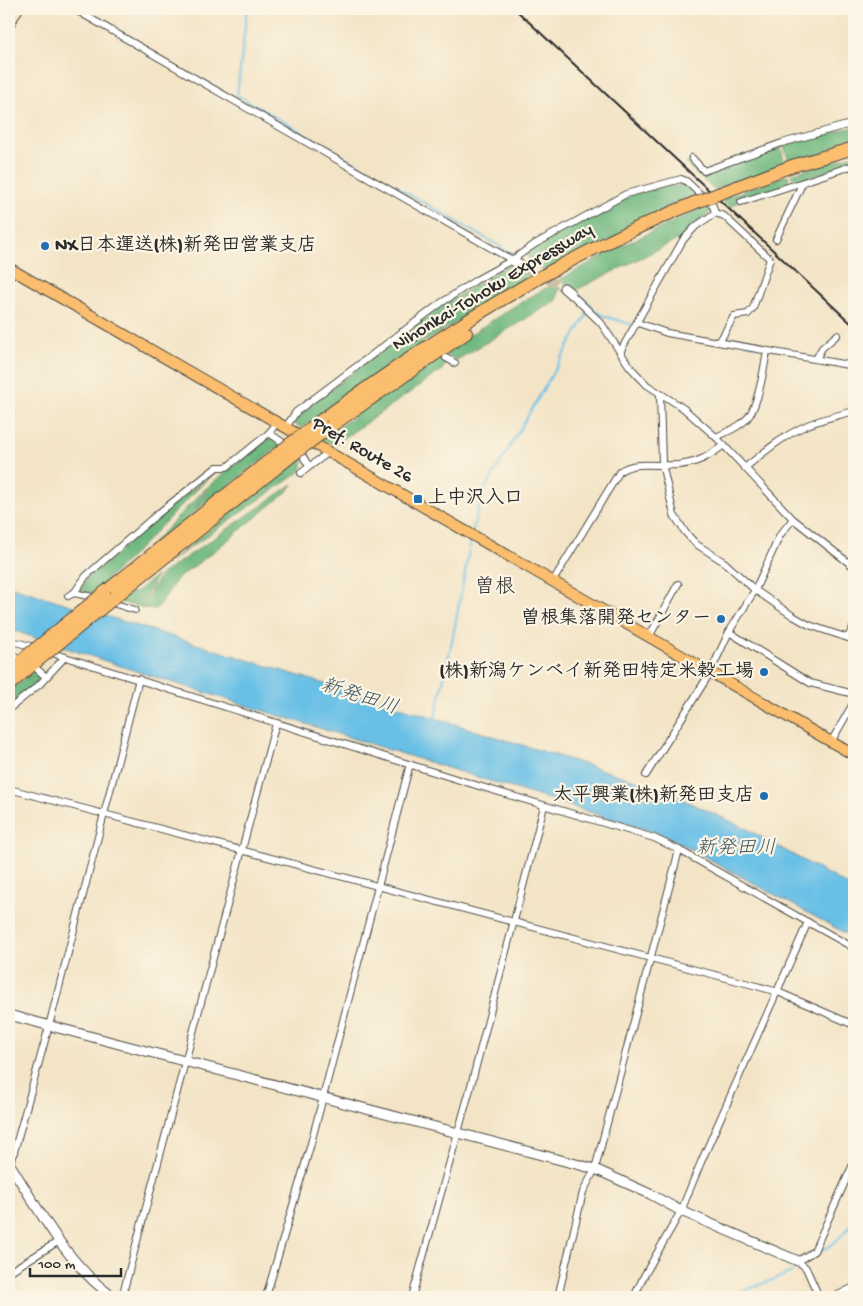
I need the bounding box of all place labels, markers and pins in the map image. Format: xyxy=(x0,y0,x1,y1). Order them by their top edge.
place label: NX日本運送(株)新発田営業支店 xyxy=(55,234,316,258)
marker: NX日本運送(株)新発田営業支店 xyxy=(39,240,51,252)
place label: 上中沢入口 xyxy=(428,487,523,511)
marker: 上中沢入口 xyxy=(412,493,424,505)
place label: 曽根集落開発センター xyxy=(521,607,711,631)
marker: 曽根集落開発センター xyxy=(715,613,727,625)
place label: (株)新潟ケンベイ新発田特定米穀工場 xyxy=(439,660,754,684)
marker: (株)新潟ケンベイ新発田特定米穀工場 xyxy=(758,666,770,678)
place label: 太平興業(株)新発田支店 xyxy=(553,784,754,808)
marker: 太平興業(株)新発田支店 xyxy=(758,790,770,802)

